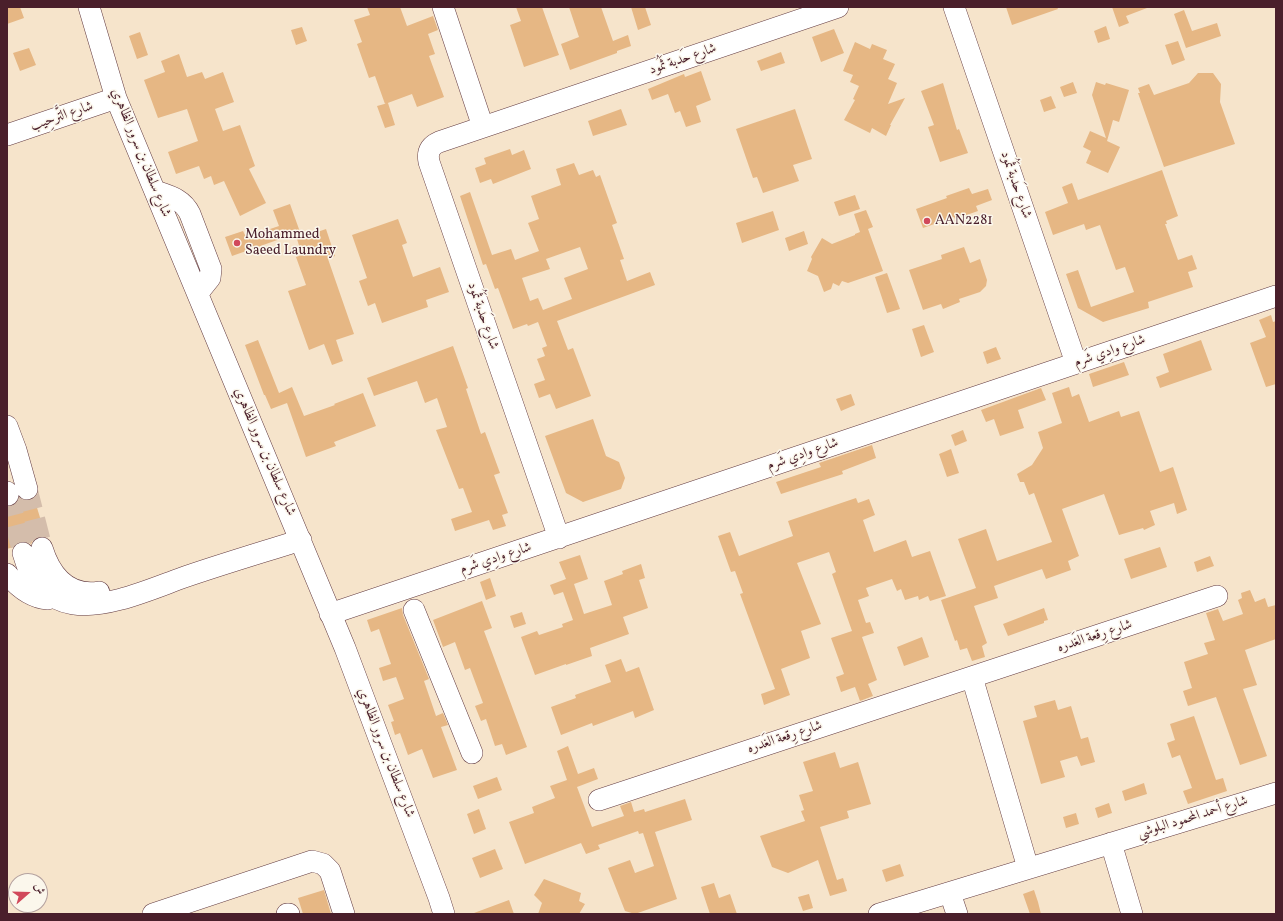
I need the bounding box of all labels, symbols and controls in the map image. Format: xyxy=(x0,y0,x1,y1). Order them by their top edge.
street label: شارع حَدبة ثَمُود xyxy=(647,41,719,79)
street label: شارع سلطان بن سرور الظاهري xyxy=(106,86,174,220)
street label: شارع التَّرحِيب xyxy=(28,98,96,136)
street label: شارع حَدبة ثَمُود xyxy=(996,149,1034,221)
place label: AAN2281 xyxy=(935,213,993,229)
marker: AAN2281 xyxy=(922,216,932,226)
place label: Mohammed Saeed Laundry xyxy=(245,227,336,260)
marker: Mohammed Saeed Laundry xyxy=(232,238,242,248)
street label: شارع حَدبة ثَمُود xyxy=(463,280,501,352)
street label: شارع وادِي شَرم xyxy=(1072,332,1148,372)
street label: شارع سلطان بن سرور الظاهري xyxy=(229,385,299,519)
street label: شارع وادِي شَرم xyxy=(765,435,841,475)
street label: شارع وادِي شَرم xyxy=(458,540,534,578)
street label: شارع رِقعة الغَدره xyxy=(1055,617,1135,657)
street label: شارع سلطان بن سرور الظاهري xyxy=(353,686,417,820)
street label: شارع رِقعة الغَدره xyxy=(745,718,825,758)
street label: شارع أحمد المحمود البلوشي xyxy=(1136,793,1250,843)
north arrow xyxy=(8,873,48,913)
text: ش xyxy=(30,881,48,897)

